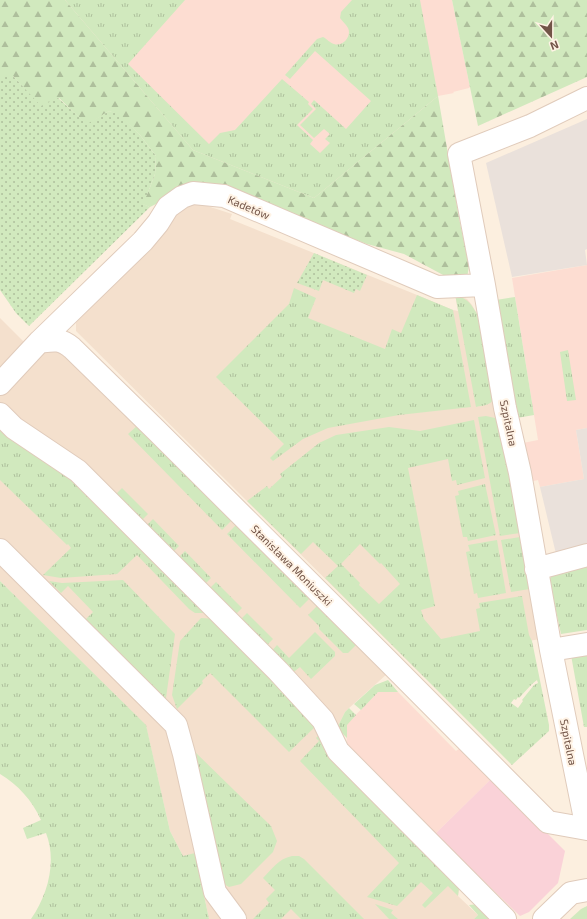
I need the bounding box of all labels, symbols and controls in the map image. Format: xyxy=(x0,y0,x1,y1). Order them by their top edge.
north arrow xyxy=(531,16,571,56)
text: N xyxy=(549,38,561,53)
street label: Kadetów xyxy=(226,192,272,222)
street label: Szpitalna xyxy=(498,399,520,447)
street label: Stanisława Moniuszki xyxy=(249,522,335,608)
street label: Szpitalna xyxy=(558,718,580,766)

